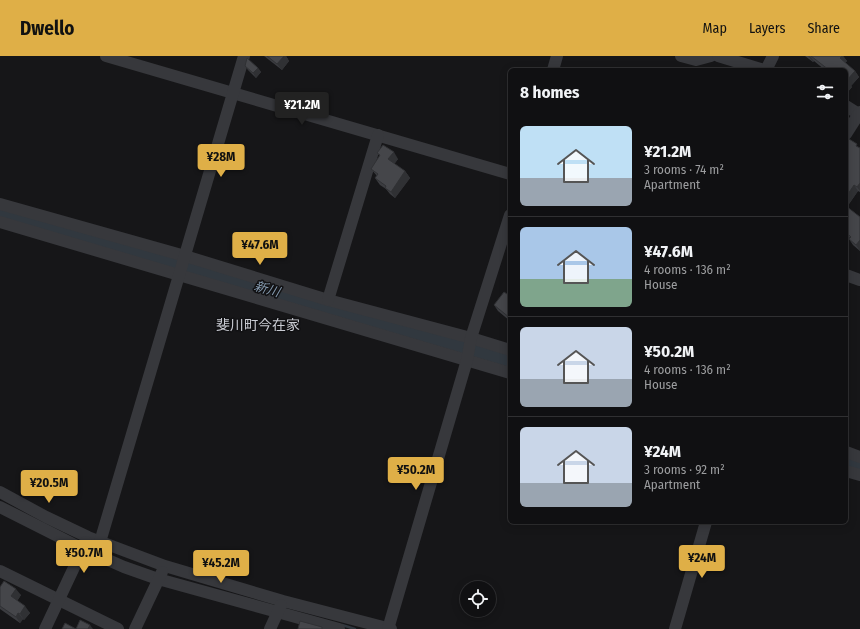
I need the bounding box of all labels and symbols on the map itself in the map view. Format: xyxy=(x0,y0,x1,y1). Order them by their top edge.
pin: ¥21.2M xyxy=(269,92,335,126)
pin: ¥28M xyxy=(197,144,245,178)
pin: ¥47.6M xyxy=(227,232,293,266)
water label: 新川 xyxy=(252,278,283,300)
district label: 斐川町今在家 xyxy=(216,317,300,334)
pin: ¥50.2M xyxy=(383,457,449,491)
pin: ¥20.5M xyxy=(16,470,82,504)
pin: ¥50.7M xyxy=(51,540,117,574)
pin: ¥24M xyxy=(678,545,726,579)
pin: ¥45.2M xyxy=(188,550,254,584)

